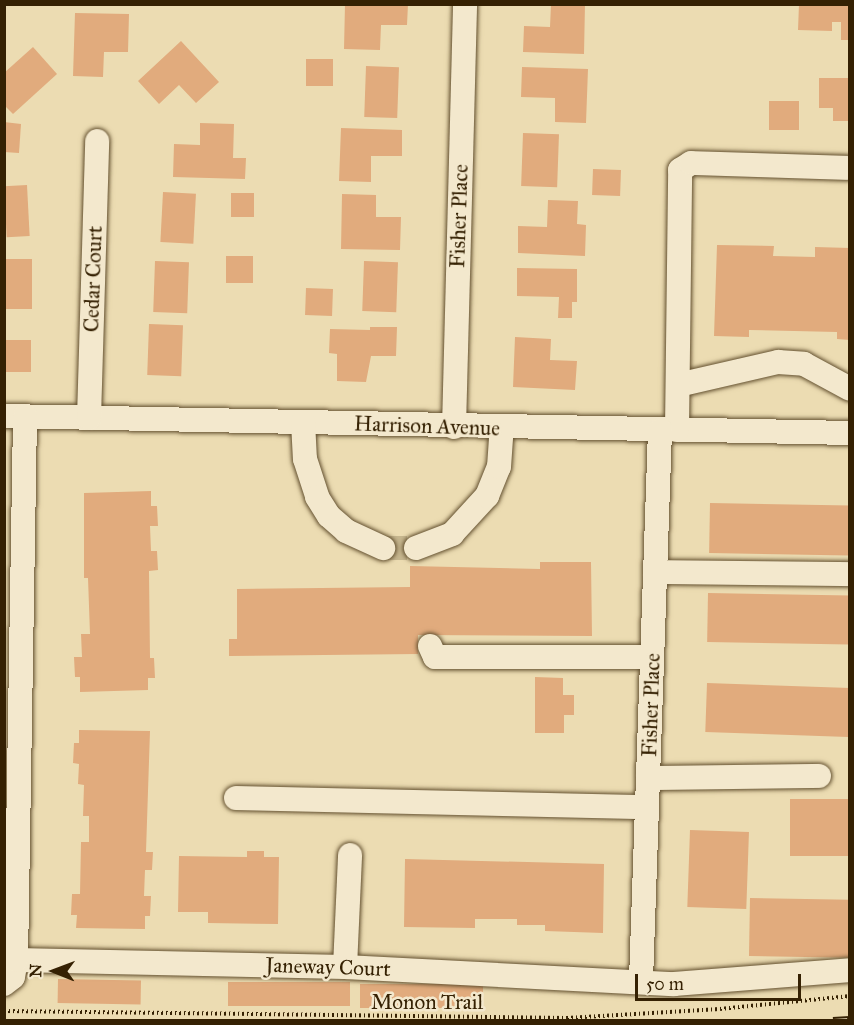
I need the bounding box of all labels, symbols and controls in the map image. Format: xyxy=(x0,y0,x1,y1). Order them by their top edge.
street label: Fisher Place xyxy=(445,164,473,268)
street label: Cedar Court xyxy=(79,225,107,333)
street label: Harrison Avenue xyxy=(354,411,500,441)
street label: Fisher Place xyxy=(637,653,665,757)
north arrow xyxy=(24,941,84,1001)
street label: Janeway Court xyxy=(265,952,391,982)
scale bar xyxy=(638,962,804,1000)
text: N xyxy=(26,964,45,978)
text: 50 m xyxy=(646,973,684,995)
street label: Monon Trail xyxy=(371,989,483,1015)

